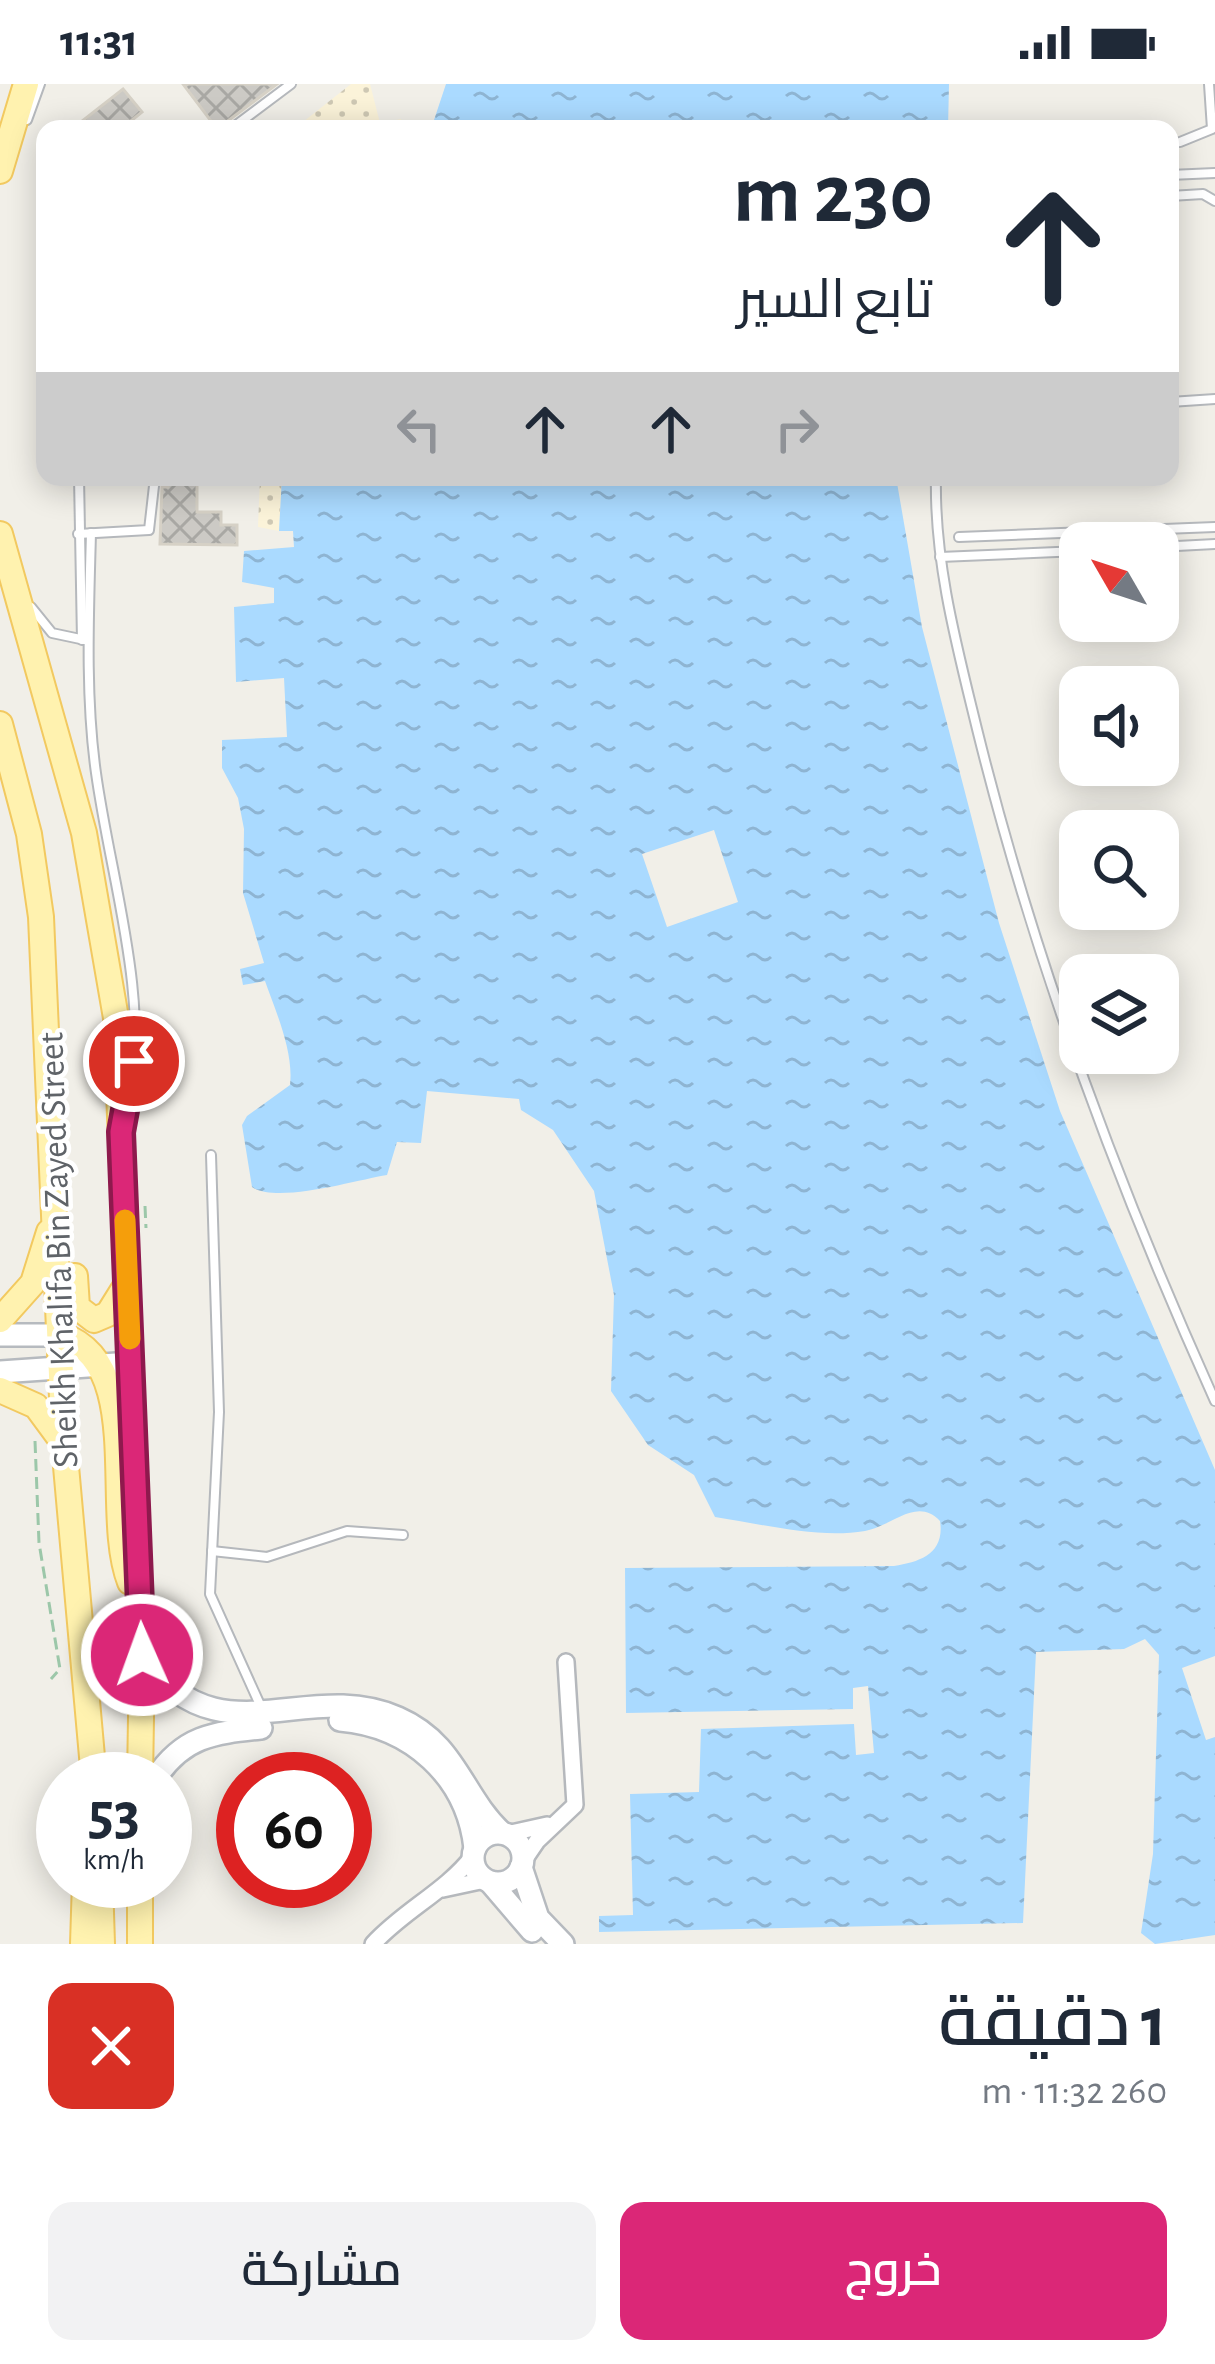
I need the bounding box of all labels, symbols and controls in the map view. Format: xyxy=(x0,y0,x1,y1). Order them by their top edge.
text: 11:31 xyxy=(60,19,138,64)
text: 230 m xyxy=(733,154,933,238)
icon: ahead xyxy=(975,168,1131,324)
text: تابع السير xyxy=(737,274,933,328)
icon: left xyxy=(386,396,452,462)
icon: ahead xyxy=(512,396,578,462)
icon: ahead xyxy=(638,396,704,462)
icon: right xyxy=(764,396,830,462)
north arrow xyxy=(1059,522,1179,642)
map controls xyxy=(1059,522,1179,1074)
button: sound xyxy=(1059,666,1179,786)
button: search xyxy=(1059,810,1179,930)
button: layers xyxy=(1059,954,1179,1074)
pin xyxy=(83,1010,185,1112)
icon: arrive xyxy=(101,1028,167,1094)
street label: Sheikh Khalifa Bin Zayed Street xyxy=(33,1031,85,1468)
position arrow xyxy=(79,1592,205,1718)
speed limit sign: 60 xyxy=(216,1752,372,1908)
text: 53 xyxy=(88,1785,140,1845)
text: km/h xyxy=(83,1845,145,1875)
button: close xyxy=(48,1983,174,2109)
text: 1 دقيقة xyxy=(938,1987,1167,2059)
text: 260 m · 11:32 xyxy=(981,2072,1167,2111)
button: مشاركة xyxy=(48,2202,596,2340)
button: خروج xyxy=(620,2202,1167,2340)

